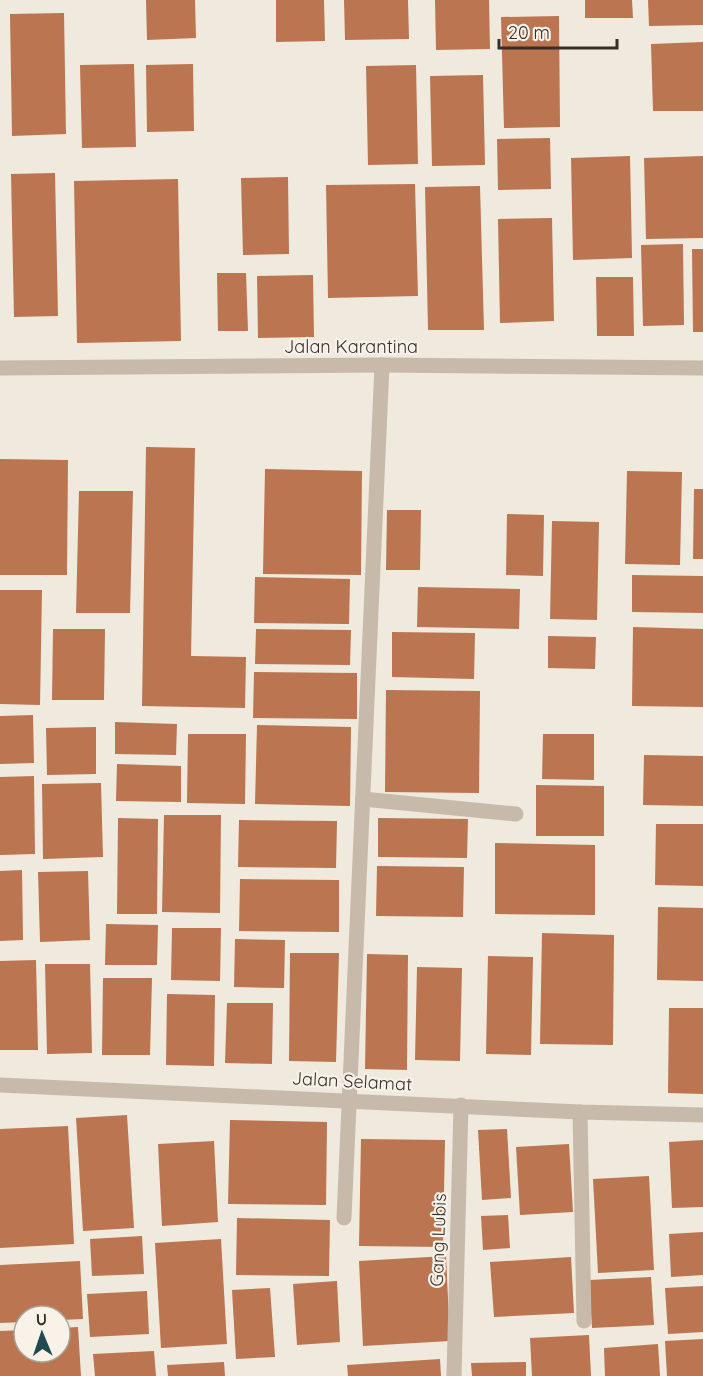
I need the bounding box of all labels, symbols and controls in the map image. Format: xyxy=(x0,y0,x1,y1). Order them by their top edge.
scale bar xyxy=(499,12,618,50)
text: 20 m xyxy=(508,21,550,44)
street label: Jalan Karantina xyxy=(284,335,418,358)
street label: Jalan Selamat xyxy=(291,1066,413,1096)
street label: Gang Lubis xyxy=(425,1193,451,1287)
north arrow xyxy=(12,1304,72,1364)
text: U xyxy=(35,1309,47,1329)

